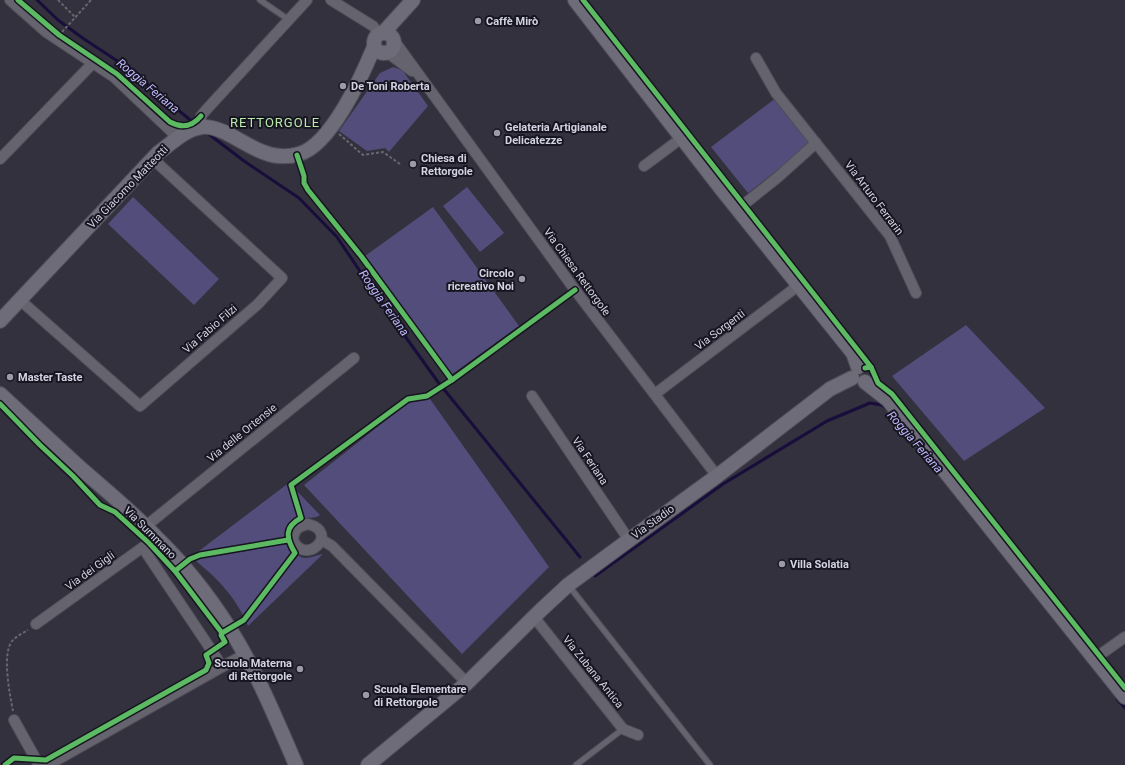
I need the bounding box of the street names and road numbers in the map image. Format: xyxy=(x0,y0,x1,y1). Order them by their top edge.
street label: Via Giacomo Matteotti xyxy=(85,143,171,231)
street label: Via Arturo Ferrarin xyxy=(842,158,906,238)
street label: Via Chiesa Rettorgole xyxy=(541,226,613,318)
street label: Via Fabio Filzi xyxy=(180,302,240,356)
street label: Via Sorgenti xyxy=(692,307,748,353)
street label: Via delle Ortensie xyxy=(205,401,279,465)
street label: Via Feriana xyxy=(569,435,611,487)
street label: Via Stadio xyxy=(629,502,677,542)
street label: Via Summano xyxy=(121,504,179,562)
street label: Via dei Gigli xyxy=(63,549,117,593)
street label: Via Zubana Antica xyxy=(560,633,626,711)

